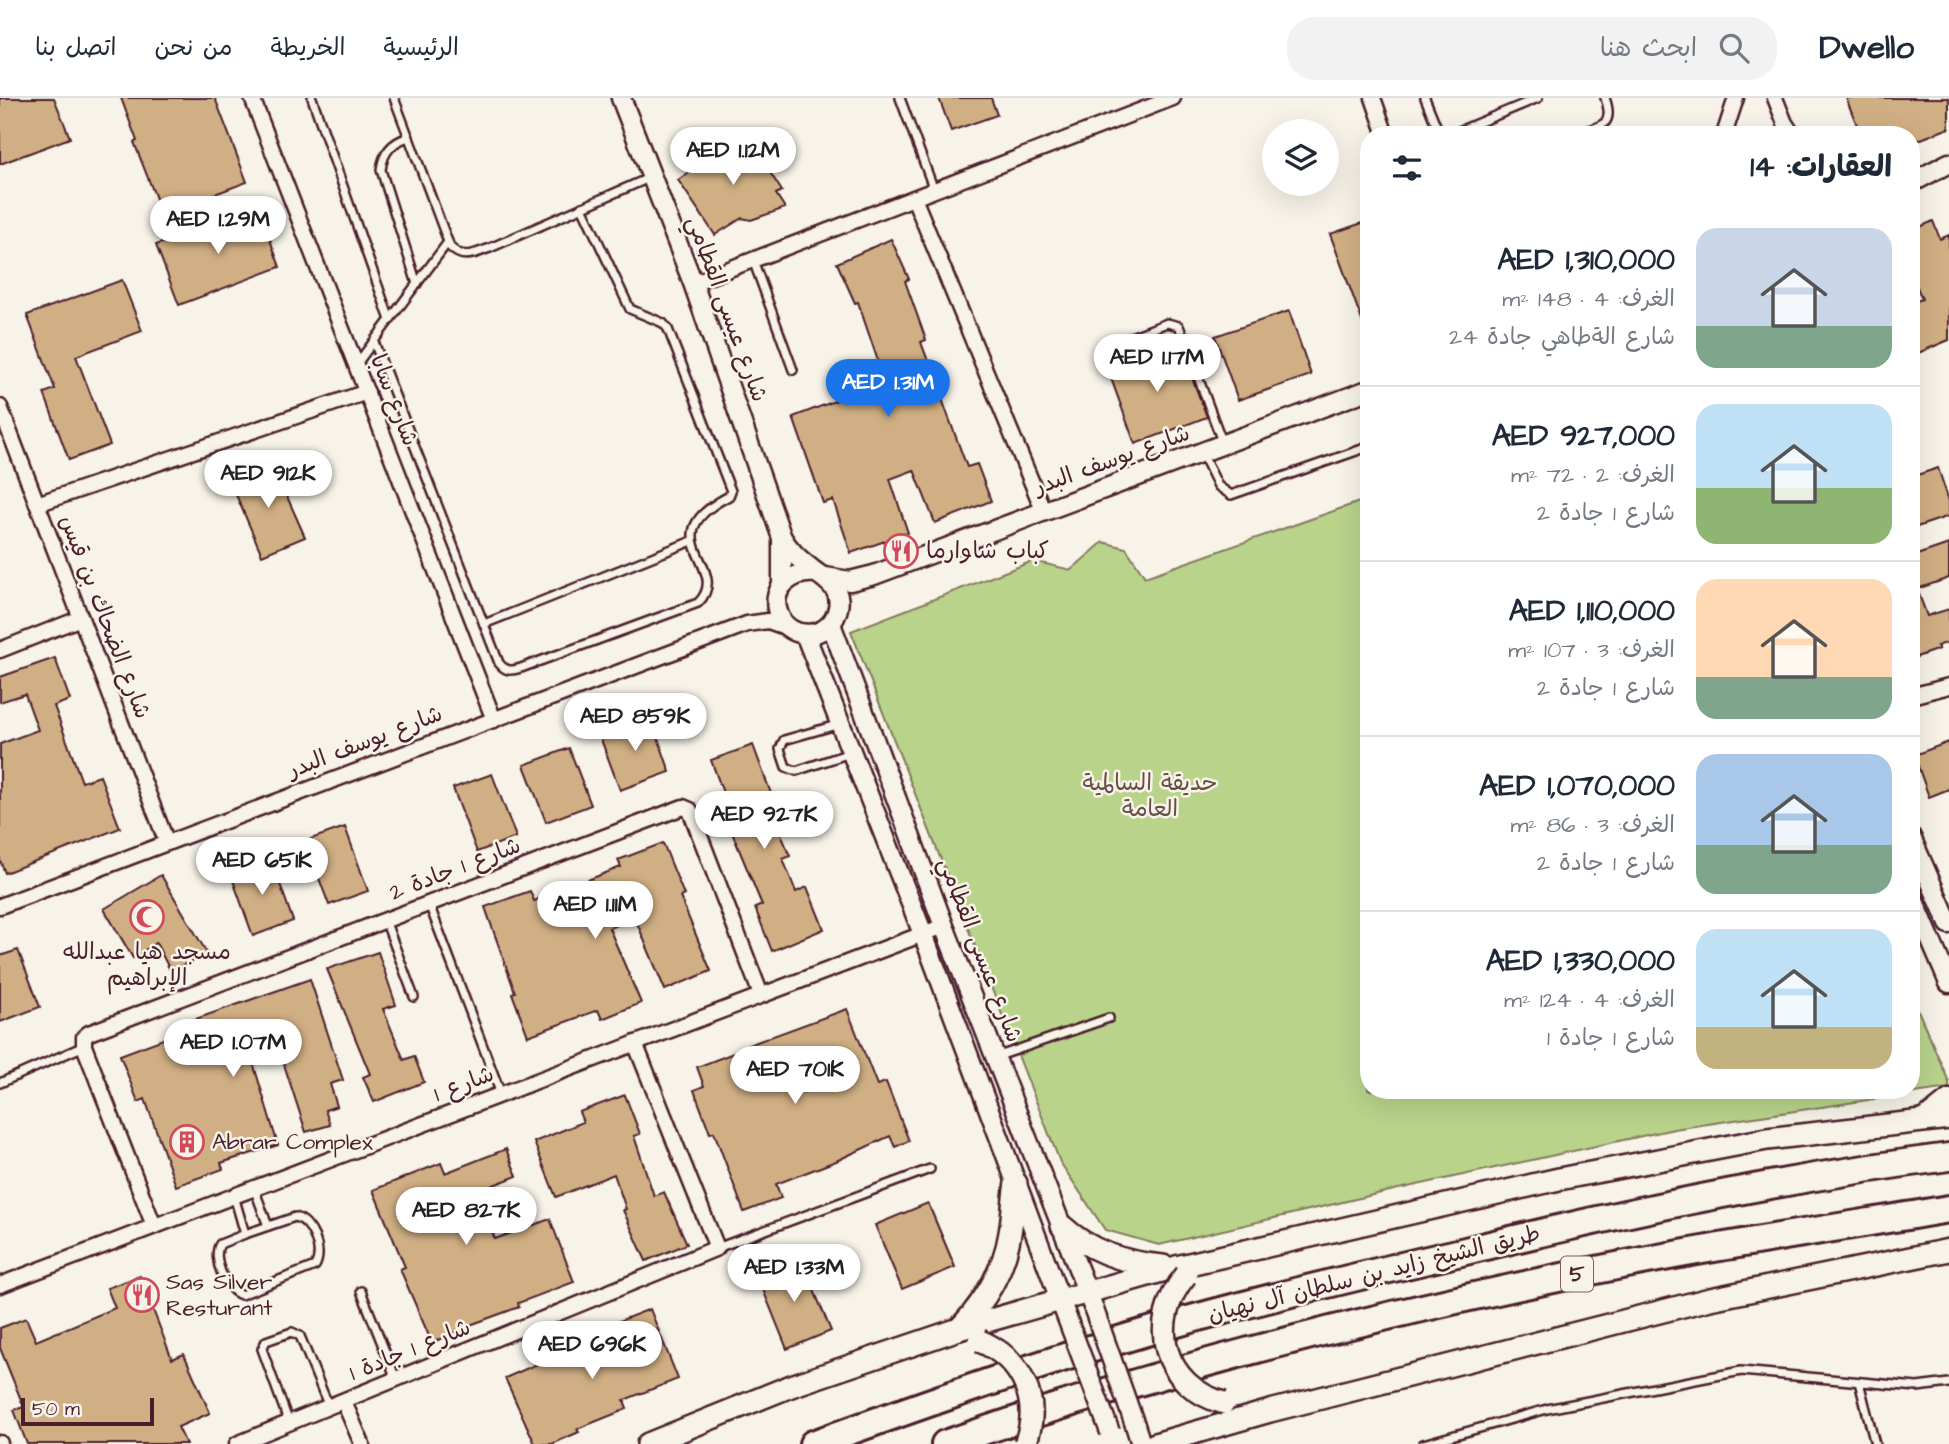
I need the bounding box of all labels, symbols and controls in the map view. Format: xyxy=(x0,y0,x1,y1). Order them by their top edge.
search box xyxy=(1287,17,1777,80)
text: Dwello xyxy=(1819,25,1914,71)
icon: search xyxy=(1715,29,1753,67)
text: ابحث هنا xyxy=(1600,30,1697,66)
text: اتصل بنا xyxy=(35,31,116,65)
text: من نحن xyxy=(154,31,233,65)
text: الخريطة xyxy=(271,31,345,65)
text: الرئيسية xyxy=(383,31,459,65)
map controls xyxy=(1262,119,1339,196)
button: layers xyxy=(1262,119,1339,196)
pin: AED 1.12M xyxy=(653,127,813,187)
text: AED 1.12M xyxy=(686,134,780,166)
text: العقارات: 14 xyxy=(1750,146,1892,188)
icon: filters xyxy=(1388,149,1426,187)
pin: AED 1.29M xyxy=(138,197,298,256)
text: AED 1.29M xyxy=(166,203,270,235)
street label: شارع عيسى القطامي xyxy=(675,212,775,408)
text: AED 1,310,000 xyxy=(1497,239,1675,281)
icon: home xyxy=(1752,256,1836,340)
text: الغرف: 4 · 148 m² xyxy=(1502,283,1675,315)
text: شارع الةطاهي جادة 24 xyxy=(1449,321,1675,353)
pin: AED 1.17M xyxy=(1077,334,1237,394)
text: AED 1.17M xyxy=(1110,341,1204,373)
street label: شارع سابا xyxy=(362,349,426,451)
pin: AED 1.31M xyxy=(808,360,968,419)
text: AED 1.31M xyxy=(842,366,934,398)
text: AED 927,000 xyxy=(1492,415,1675,457)
street label: شارع يوسف البدر xyxy=(1028,417,1194,504)
icon: home xyxy=(1752,432,1836,516)
pin: AED 912K xyxy=(196,450,340,510)
text: AED 912K xyxy=(220,457,316,489)
text: الغرف: 2 · 72 m² xyxy=(1511,459,1675,491)
text: شارع 1 جادة 2 xyxy=(1537,497,1675,529)
street label: شارع الضحاك بن قيس xyxy=(51,511,159,723)
restaurant icon: كباب شاوارما xyxy=(882,532,920,570)
place label: كباب شاوارما xyxy=(926,535,1049,567)
text: AED 1,110,000 xyxy=(1509,590,1675,632)
icon: home xyxy=(1752,607,1836,691)
text: الغرف: 3 · 107 m² xyxy=(1508,634,1675,666)
text: شارع 1 جادة 2 xyxy=(1537,672,1675,704)
pin: AED 859K xyxy=(563,694,707,753)
street label: شارع يوسف البدر xyxy=(281,698,447,787)
text: AED 859K xyxy=(580,700,690,732)
text: AED 1,070,000 xyxy=(1479,765,1675,807)
park label: حديقة السالمية العامة xyxy=(1083,767,1217,825)
icon: home xyxy=(1752,782,1836,866)
pin: AED 927K xyxy=(692,792,836,851)
text: AED 927K xyxy=(711,798,817,830)
text: الغرف: 3 · 86 m² xyxy=(1510,809,1675,841)
street label: شارع 1 جادة 2 xyxy=(385,829,525,909)
pin: AED 651K xyxy=(190,838,334,897)
text: AED 651K xyxy=(212,844,312,876)
text: شارع 1 جادة 2 xyxy=(1537,847,1675,879)
street label: شارع عيسى القطامي xyxy=(926,853,1030,1048)
pin: AED 1.11M xyxy=(515,882,675,941)
text: AED 1.11M xyxy=(553,888,637,920)
mosque icon: مسجد هيا عبدالله الإبراهيم xyxy=(128,898,166,936)
place label: مسجد هيا عبدالله الإبراهيم xyxy=(63,936,231,995)
text: AED 1,330,000 xyxy=(1486,940,1675,982)
icon: home xyxy=(1752,957,1836,1041)
text: الغرف: 4 · 124 m² xyxy=(1504,984,1675,1016)
pin: AED 1.07M xyxy=(153,1020,313,1079)
text: شارع 1 جادة 1 xyxy=(1547,1022,1675,1054)
text: AED 1.07M xyxy=(180,1026,286,1058)
pin: AED 701K xyxy=(723,1046,867,1106)
text: AED 701K xyxy=(746,1053,844,1085)
street label: شارع 1 xyxy=(429,1058,499,1110)
building icon: Abrar Complex xyxy=(168,1123,206,1161)
place label: Abrar Complex xyxy=(212,1126,373,1158)
pin: AED 827K xyxy=(394,1188,538,1247)
text: AED 827K xyxy=(412,1194,520,1226)
street label: طريق الشيخ زايد بن سلطان آل نهيان xyxy=(1204,1217,1544,1331)
pin: AED 1.33M xyxy=(714,1244,874,1304)
text: AED 1.33M xyxy=(743,1251,845,1283)
road number: 5 xyxy=(1561,1256,1593,1292)
place label: Sas Silver Resturant xyxy=(166,1266,273,1324)
restaurant icon: Sas Silver Resturant xyxy=(123,1276,161,1314)
street label: شارع 1 جادة 1 xyxy=(345,1311,475,1389)
pin: AED 696K xyxy=(520,1322,664,1381)
text: AED 696K xyxy=(538,1328,646,1360)
scale bar xyxy=(21,1395,154,1427)
text: 50 m xyxy=(32,1396,80,1423)

